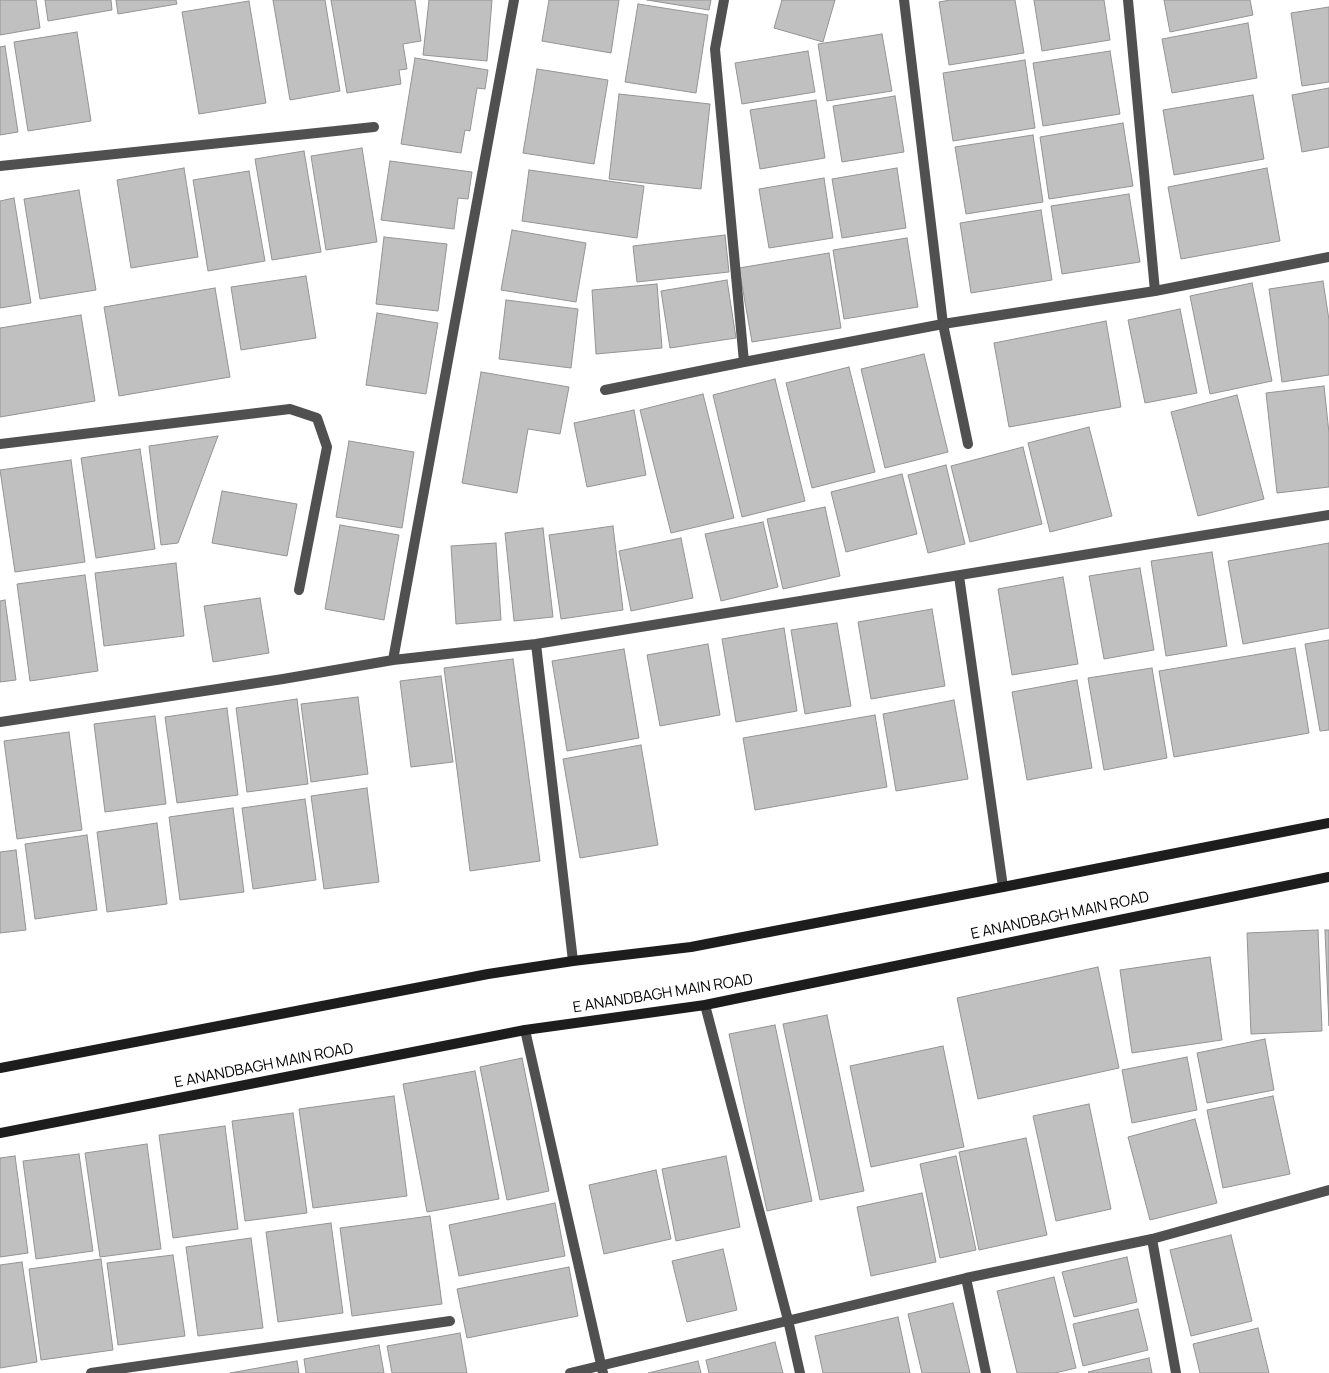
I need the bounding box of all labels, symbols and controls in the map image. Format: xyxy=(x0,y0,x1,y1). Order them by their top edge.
street label: E ANANDBAGH MAIN ROAD xyxy=(969,888,1151,944)
street label: E ANANDBAGH MAIN ROAD xyxy=(572,971,754,1017)
street label: E ANANDBAGH MAIN ROAD xyxy=(173,1040,355,1092)

